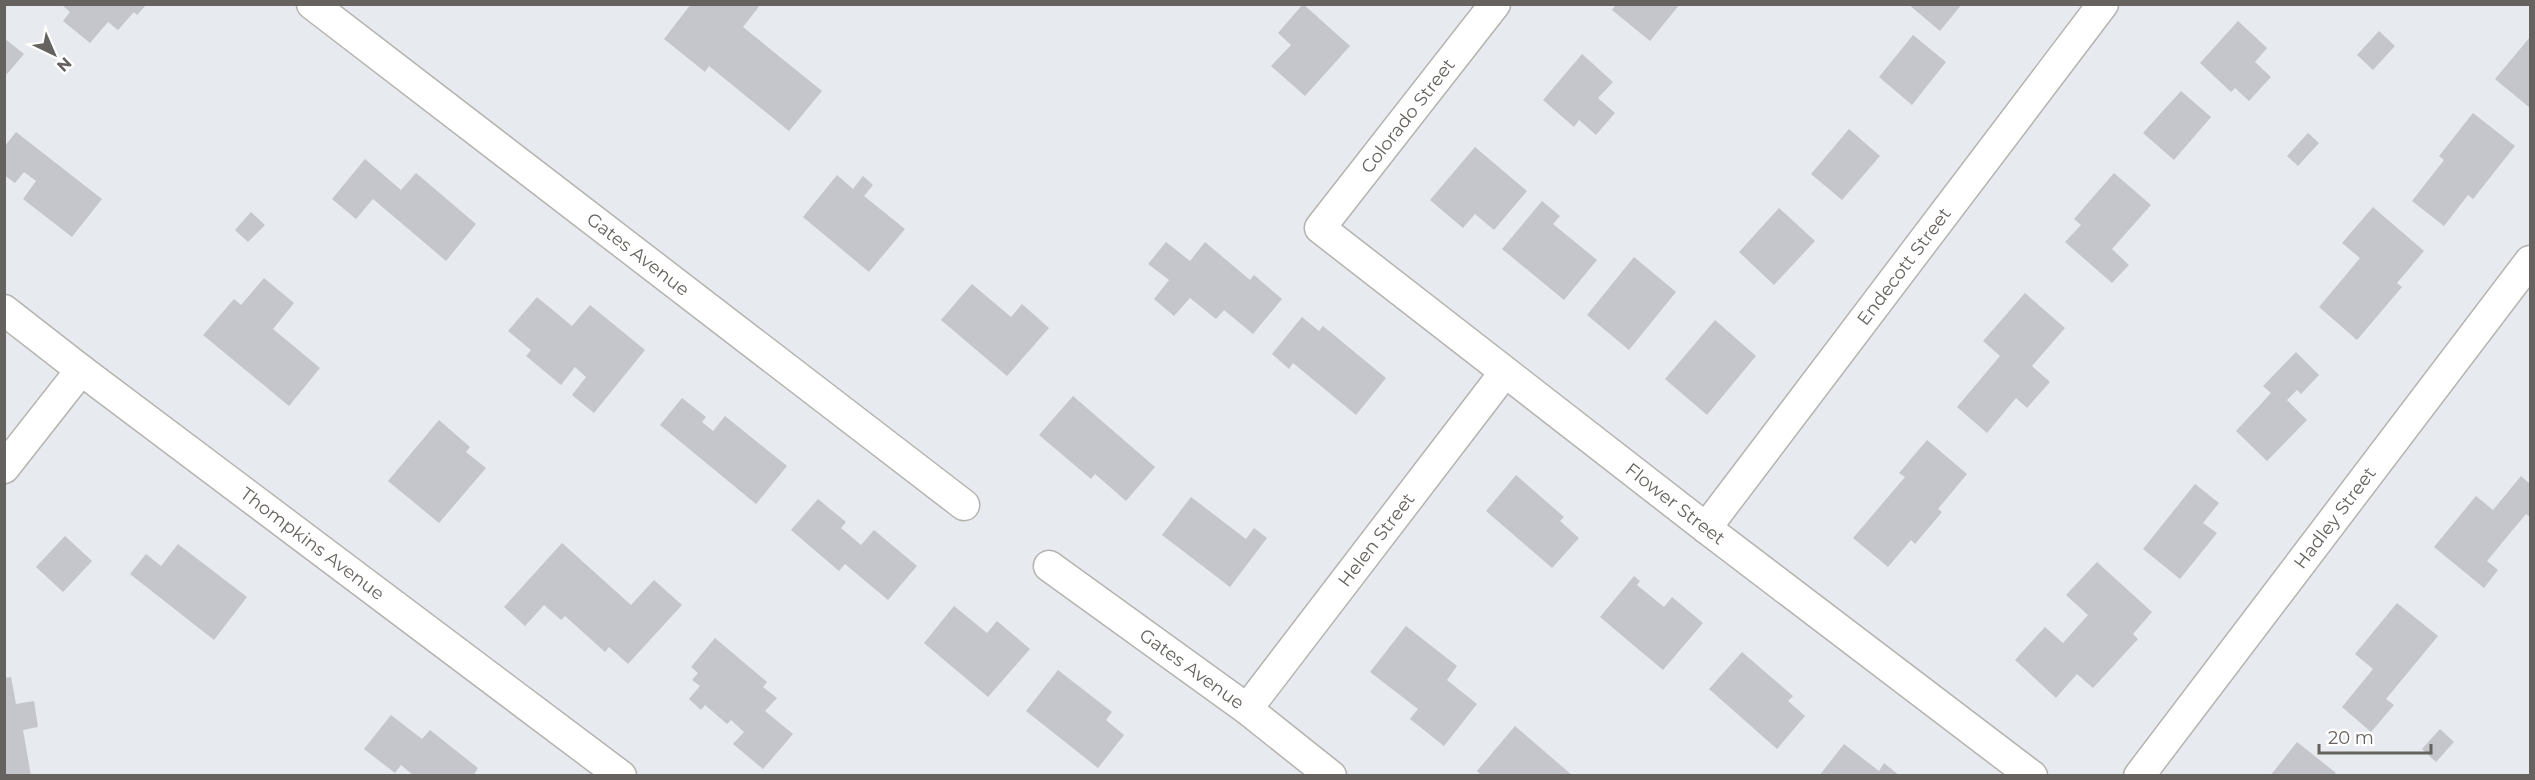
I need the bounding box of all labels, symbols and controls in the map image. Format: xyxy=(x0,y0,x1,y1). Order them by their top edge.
north arrow xyxy=(24,24,84,84)
text: N xyxy=(53,53,75,76)
street label: Colorado Street xyxy=(1356,54,1460,178)
street label: Endecott Street xyxy=(1852,203,1956,330)
street label: Gates Avenue xyxy=(582,208,694,301)
street label: Flower Street xyxy=(1621,458,1729,549)
street label: Hadley Street xyxy=(2289,463,2381,573)
street label: Thompkins Avenue xyxy=(236,483,389,605)
street label: Helen Street xyxy=(1334,488,1419,591)
street label: Gates Avenue xyxy=(1135,624,1248,714)
scale bar xyxy=(2319,717,2432,755)
text: 20 m xyxy=(2328,727,2374,749)

